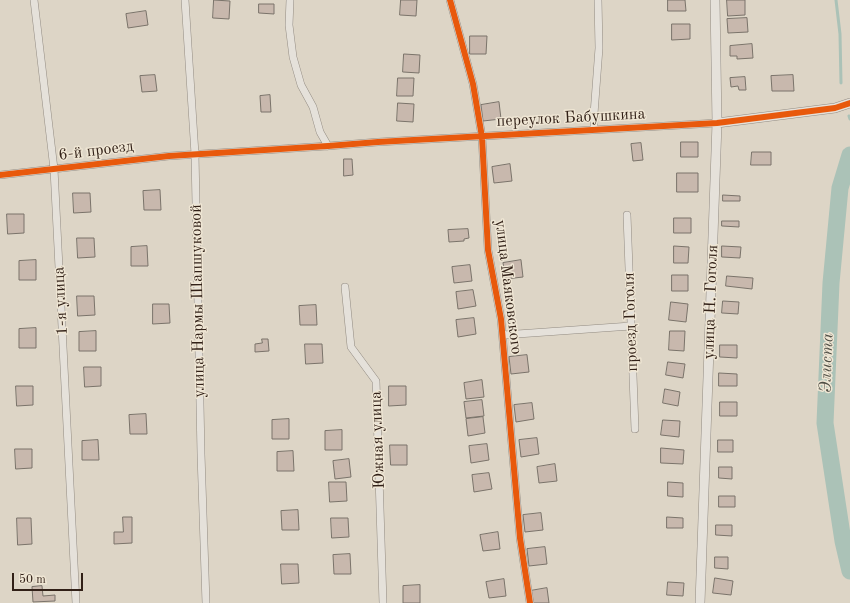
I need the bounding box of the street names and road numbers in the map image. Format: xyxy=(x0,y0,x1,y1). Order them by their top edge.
street label: переулок Бабушкина xyxy=(496,105,646,131)
street label: 6-й проезд xyxy=(57,137,135,165)
street label: улица Нармы Шапшуковой xyxy=(187,204,209,398)
street label: улица Маяковского xyxy=(490,218,526,356)
street label: улица Н. Гоголя xyxy=(699,244,723,360)
street label: 1-я улица xyxy=(50,266,72,336)
street label: проезд Гоголя xyxy=(620,272,642,372)
street label: Южная улица xyxy=(367,391,389,489)

